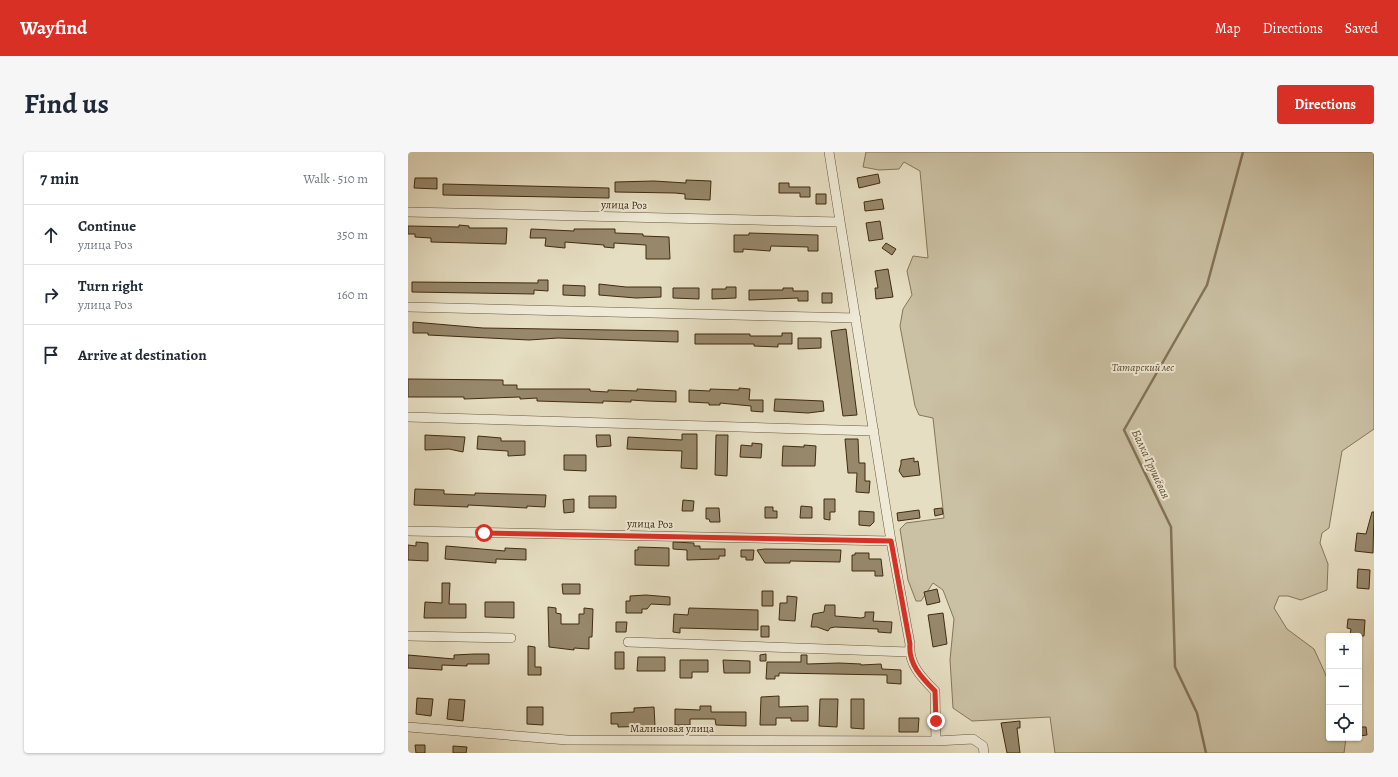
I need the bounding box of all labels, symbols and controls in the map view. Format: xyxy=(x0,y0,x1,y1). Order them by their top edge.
text: Wayfind xyxy=(20,15,87,41)
text: Map xyxy=(1215,19,1241,38)
text: Directions xyxy=(1263,19,1323,38)
text: Saved xyxy=(1345,19,1378,38)
text: Find us xyxy=(24,85,109,123)
button: Directions xyxy=(1277,85,1374,124)
text: 7 min xyxy=(40,167,79,190)
text: Walk · 510 m xyxy=(303,170,368,187)
street label: улица Роз xyxy=(600,197,647,213)
text: Continue xyxy=(78,216,136,236)
icon: ahead xyxy=(40,224,62,246)
text: 350 m xyxy=(337,226,368,243)
text: улица Роз xyxy=(78,236,133,253)
text: Turn right xyxy=(78,276,143,296)
icon: right xyxy=(40,284,62,306)
text: 160 m xyxy=(337,286,368,303)
text: улица Роз xyxy=(78,296,133,313)
icon: arrive xyxy=(40,344,62,366)
text: Arrive at destination xyxy=(78,345,207,365)
park label: Татарский лес xyxy=(1112,360,1174,375)
water label: Балка Грушёвая xyxy=(1128,427,1174,502)
street label: улица Роз xyxy=(626,516,673,532)
route start xyxy=(475,524,493,542)
map controls xyxy=(1326,633,1362,741)
button: + xyxy=(1326,633,1362,669)
button: − xyxy=(1326,669,1362,705)
button: locate xyxy=(1326,705,1362,741)
route end xyxy=(927,712,945,730)
street label: Малиновая улица xyxy=(630,721,715,736)

